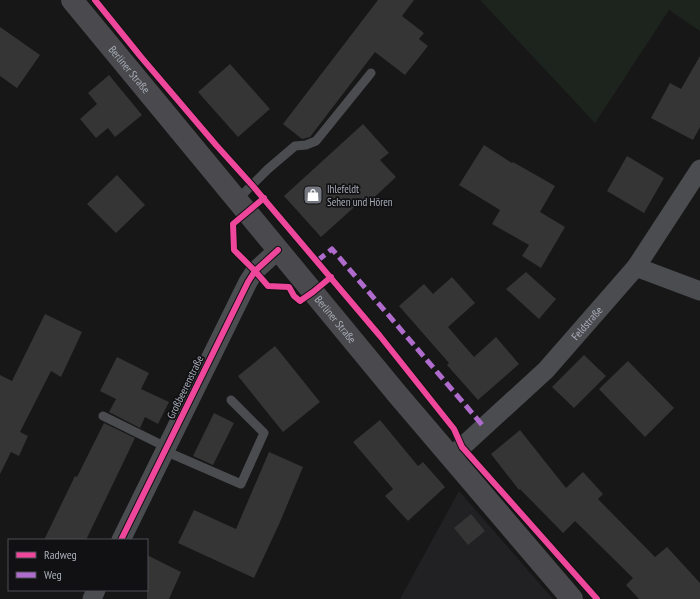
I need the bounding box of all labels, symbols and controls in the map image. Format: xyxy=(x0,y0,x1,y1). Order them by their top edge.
street label: Berliner Straße xyxy=(106,43,153,96)
place label: Ihlefeldt Sehen und Hören xyxy=(327,182,393,209)
shop icon: Ihlefeldt Sehen und Hören xyxy=(302,184,324,206)
street label: Berliner Straße xyxy=(312,293,360,346)
street label: Feldstraße xyxy=(568,303,606,343)
street label: Großbeerenstraße xyxy=(164,353,207,421)
legend xyxy=(8,539,148,591)
text: Radweg xyxy=(44,547,77,562)
text: Weg xyxy=(44,567,62,582)

